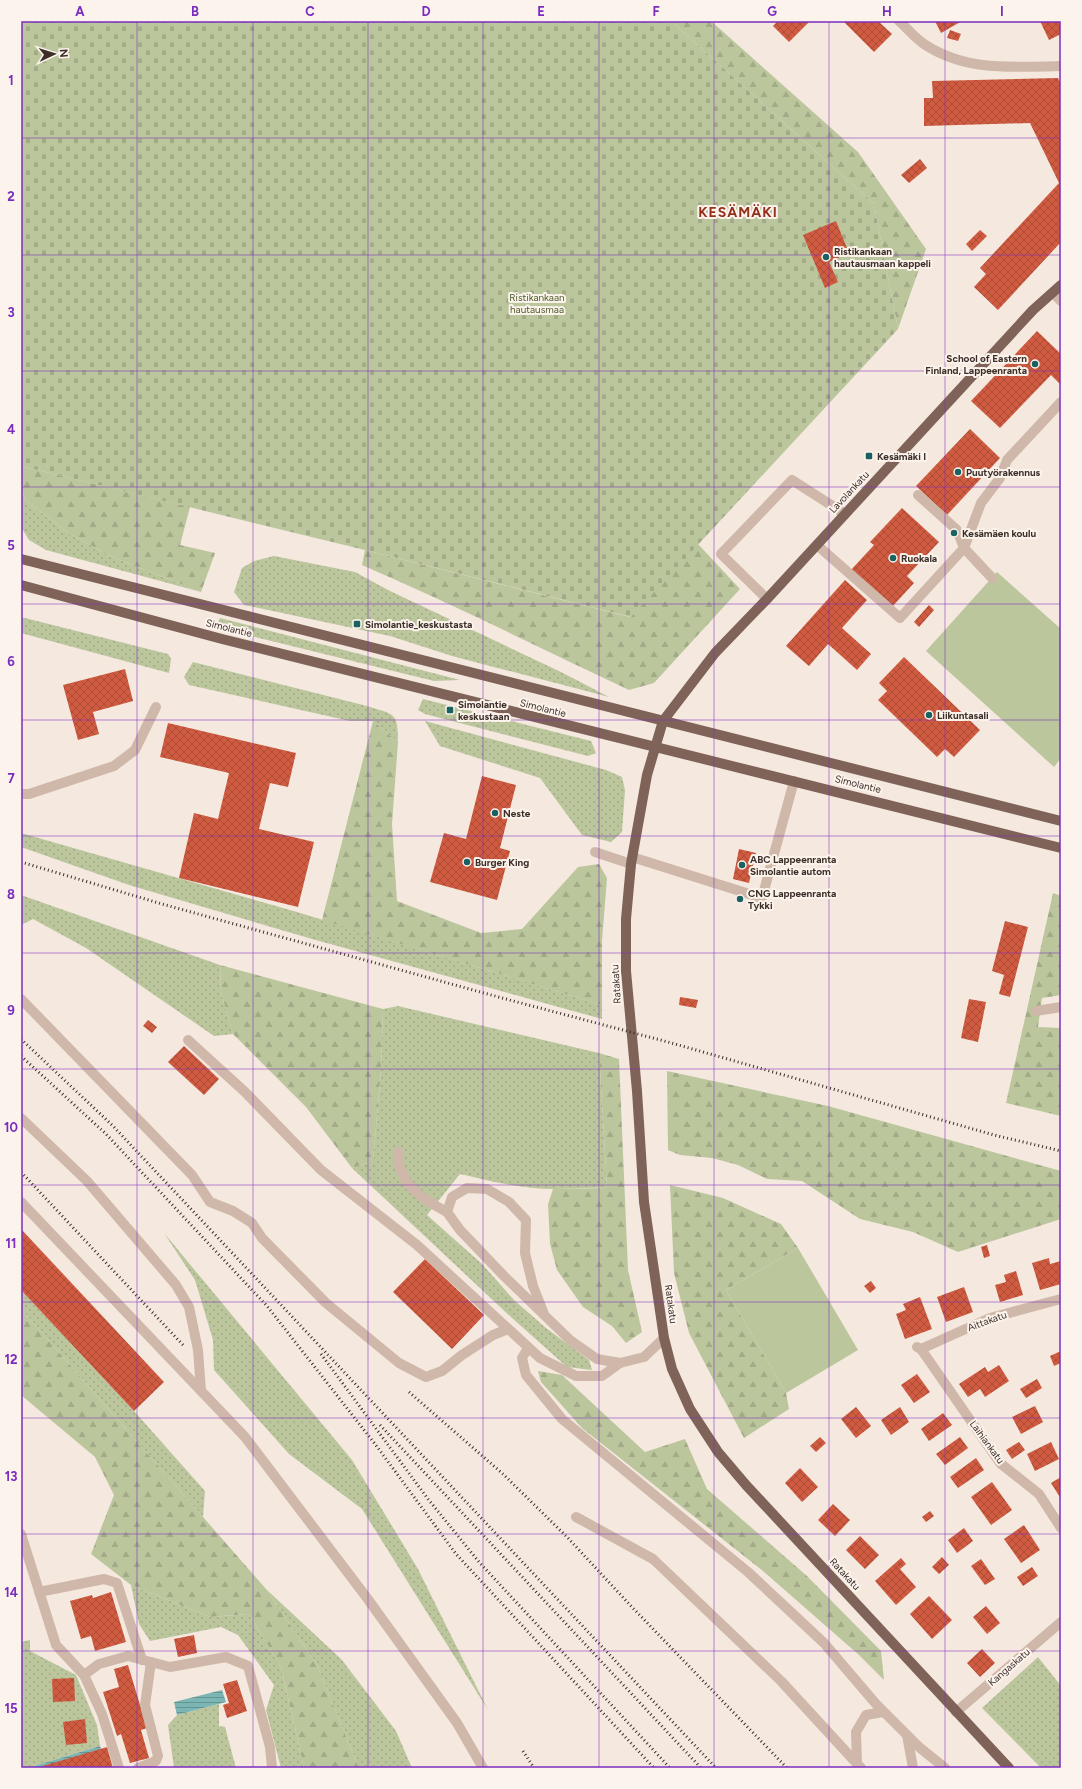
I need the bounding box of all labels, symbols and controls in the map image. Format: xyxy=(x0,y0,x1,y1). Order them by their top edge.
text: A xyxy=(75,4,85,19)
text: B xyxy=(191,4,199,19)
text: C xyxy=(305,4,315,19)
text: D xyxy=(421,4,431,19)
text: E xyxy=(537,4,545,19)
text: F xyxy=(652,4,660,19)
text: G xyxy=(767,4,777,19)
text: H xyxy=(882,4,892,19)
text: I xyxy=(1000,4,1004,19)
north arrow xyxy=(34,34,74,74)
text: N xyxy=(57,49,70,58)
text: 1 xyxy=(8,73,14,88)
text: 2 xyxy=(7,189,15,204)
district label: KESÄMÄKI xyxy=(698,204,778,221)
place label: Ristikankaan hautausmaan kappeli xyxy=(834,245,931,270)
marker: Ristikankaan hautausmaan kappeli xyxy=(821,252,831,262)
park label: Ristikankaan hautausmaa xyxy=(509,291,565,316)
text: 3 xyxy=(7,305,15,320)
place label: School of Eastern Finland, Lappeenranta xyxy=(925,352,1027,377)
marker: School of Eastern Finland, Lappeenranta xyxy=(1030,359,1040,369)
text: 4 xyxy=(7,422,15,437)
place label: Kesämäki I xyxy=(877,450,926,463)
marker: Kesämäki I xyxy=(864,451,874,461)
place label: Puutyörakennus xyxy=(966,466,1041,479)
marker: Puutyörakennus xyxy=(953,467,963,477)
street label: Lavolankatu xyxy=(826,468,872,516)
place label: Kesämäen koulu xyxy=(962,527,1037,540)
marker: Kesämäen koulu xyxy=(949,528,959,538)
text: 5 xyxy=(7,538,15,553)
place label: Ruokala xyxy=(901,552,937,565)
marker: Ruokala xyxy=(888,553,898,563)
street label: Simolantie xyxy=(205,616,254,640)
place label: Simolantie_keskustasta xyxy=(365,618,472,631)
marker: Simolantie_keskustasta xyxy=(352,619,362,629)
text: 6 xyxy=(7,654,15,669)
street label: Simolantie xyxy=(519,696,568,720)
place label: Simolantie keskustaan xyxy=(458,698,510,723)
marker: Simolantie keskustaan xyxy=(445,705,455,715)
place label: Liikuntasali xyxy=(937,709,989,722)
marker: Liikuntasali xyxy=(924,710,934,720)
text: 7 xyxy=(7,771,15,786)
street label: Simolantie xyxy=(834,772,883,796)
place label: Neste xyxy=(503,807,531,820)
marker: Neste xyxy=(490,808,500,818)
place label: ABC Lappeenranta Simolantie autom xyxy=(750,853,836,878)
place label: Burger King xyxy=(475,856,529,869)
marker: Burger King xyxy=(462,857,472,867)
marker: ABC Lappeenranta Simolantie autom xyxy=(737,860,747,870)
text: 8 xyxy=(7,887,15,902)
place label: CNG Lappeenranta Tykki xyxy=(748,887,836,912)
marker: CNG Lappeenranta Tykki xyxy=(735,894,745,904)
street label: Ratakatu xyxy=(608,964,624,1004)
text: 9 xyxy=(7,1003,15,1018)
text: 10 xyxy=(4,1120,18,1135)
text: 11 xyxy=(6,1236,16,1251)
street label: Ratakatu xyxy=(662,1284,680,1324)
street label: Aittakatu xyxy=(966,1308,1008,1334)
text: 12 xyxy=(4,1352,18,1367)
street label: Laihiankatu xyxy=(967,1418,1007,1466)
text: 13 xyxy=(5,1469,17,1484)
street label: Ratakatu xyxy=(827,1555,863,1593)
text: 14 xyxy=(4,1585,18,1600)
street label: Kangaskatu xyxy=(985,1645,1033,1689)
text: 15 xyxy=(4,1701,18,1716)

